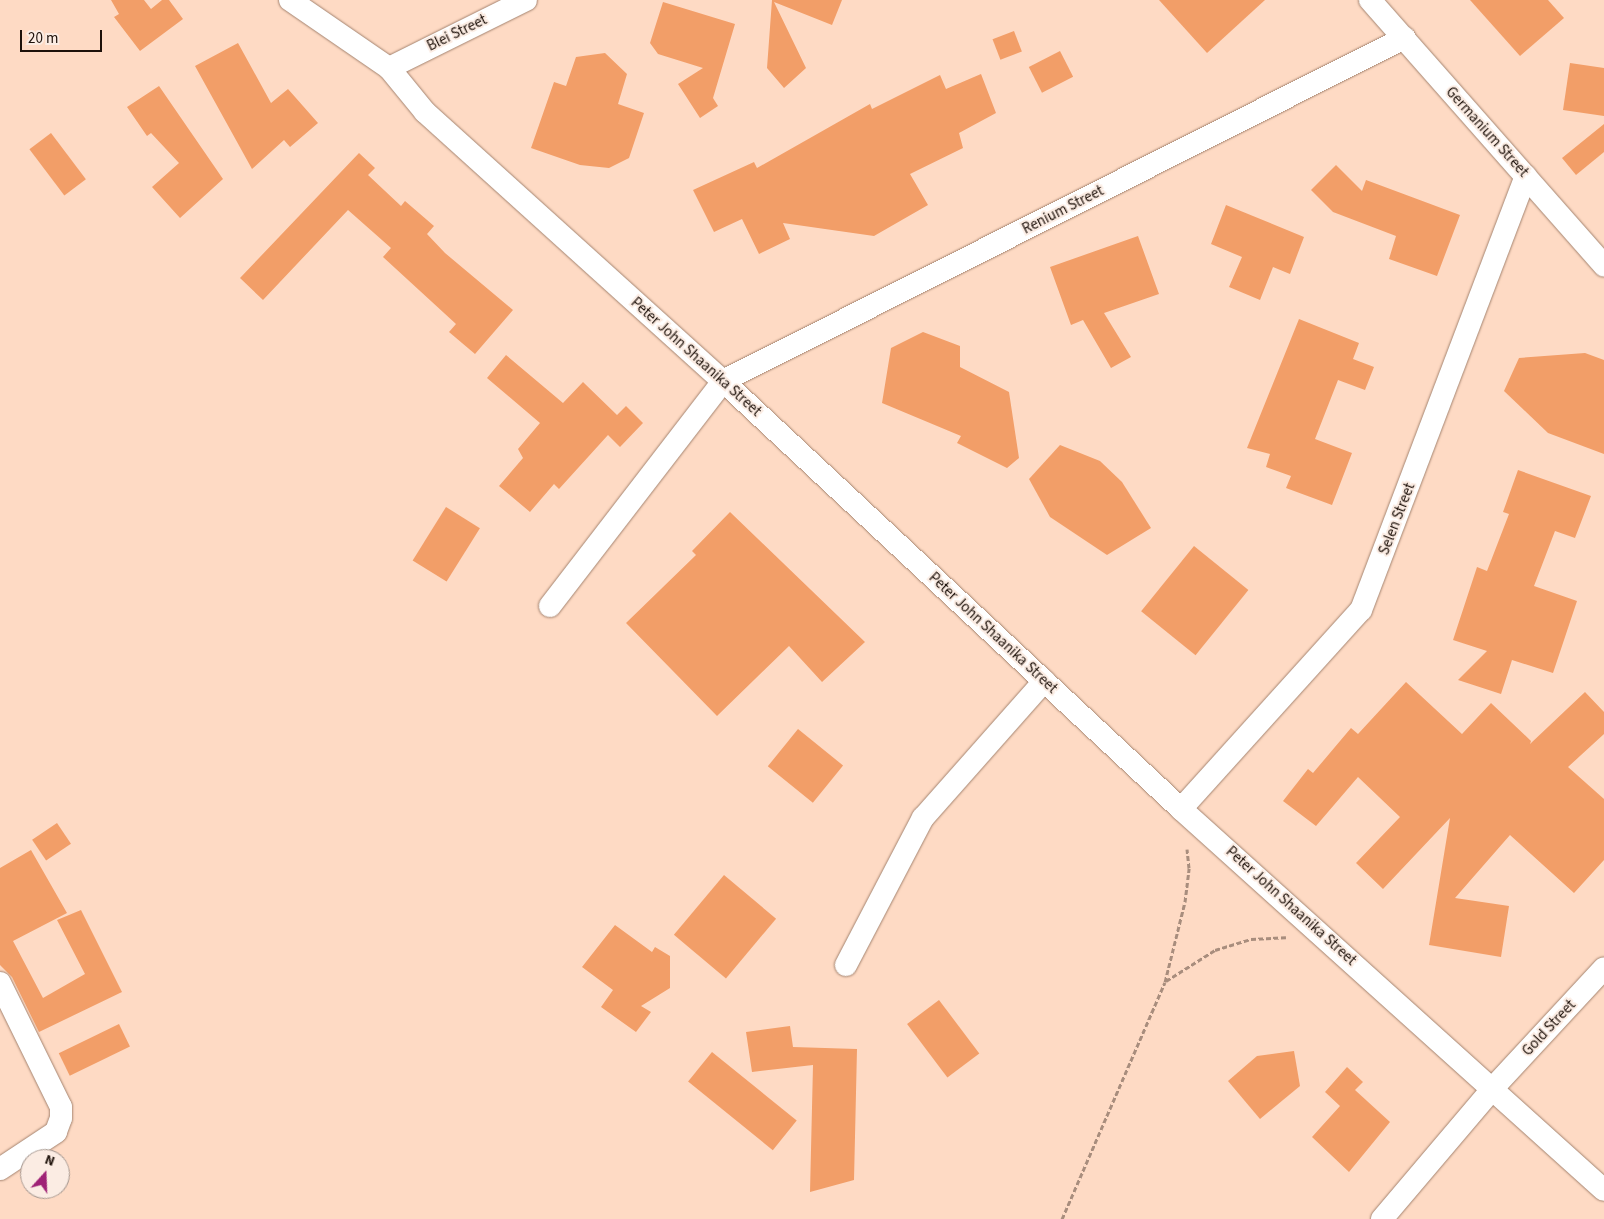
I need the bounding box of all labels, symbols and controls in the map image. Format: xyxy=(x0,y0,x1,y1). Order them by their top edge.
street label: Blei Street xyxy=(424,11,490,55)
scale bar xyxy=(22,20,105,52)
text: 20 m xyxy=(28,28,58,49)
street label: Germanium Street xyxy=(1442,83,1532,181)
street label: Renium Street xyxy=(1019,182,1107,238)
street label: Peter John Shaanika Street xyxy=(627,294,765,420)
street label: Selen Street xyxy=(1375,481,1419,557)
street label: Peter John Shaanika Street xyxy=(925,569,1061,697)
street label: Peter John Shaanika Street xyxy=(1222,843,1360,969)
street label: Gold Street xyxy=(1519,996,1579,1060)
north arrow xyxy=(20,1149,70,1199)
text: N xyxy=(42,1150,58,1172)

